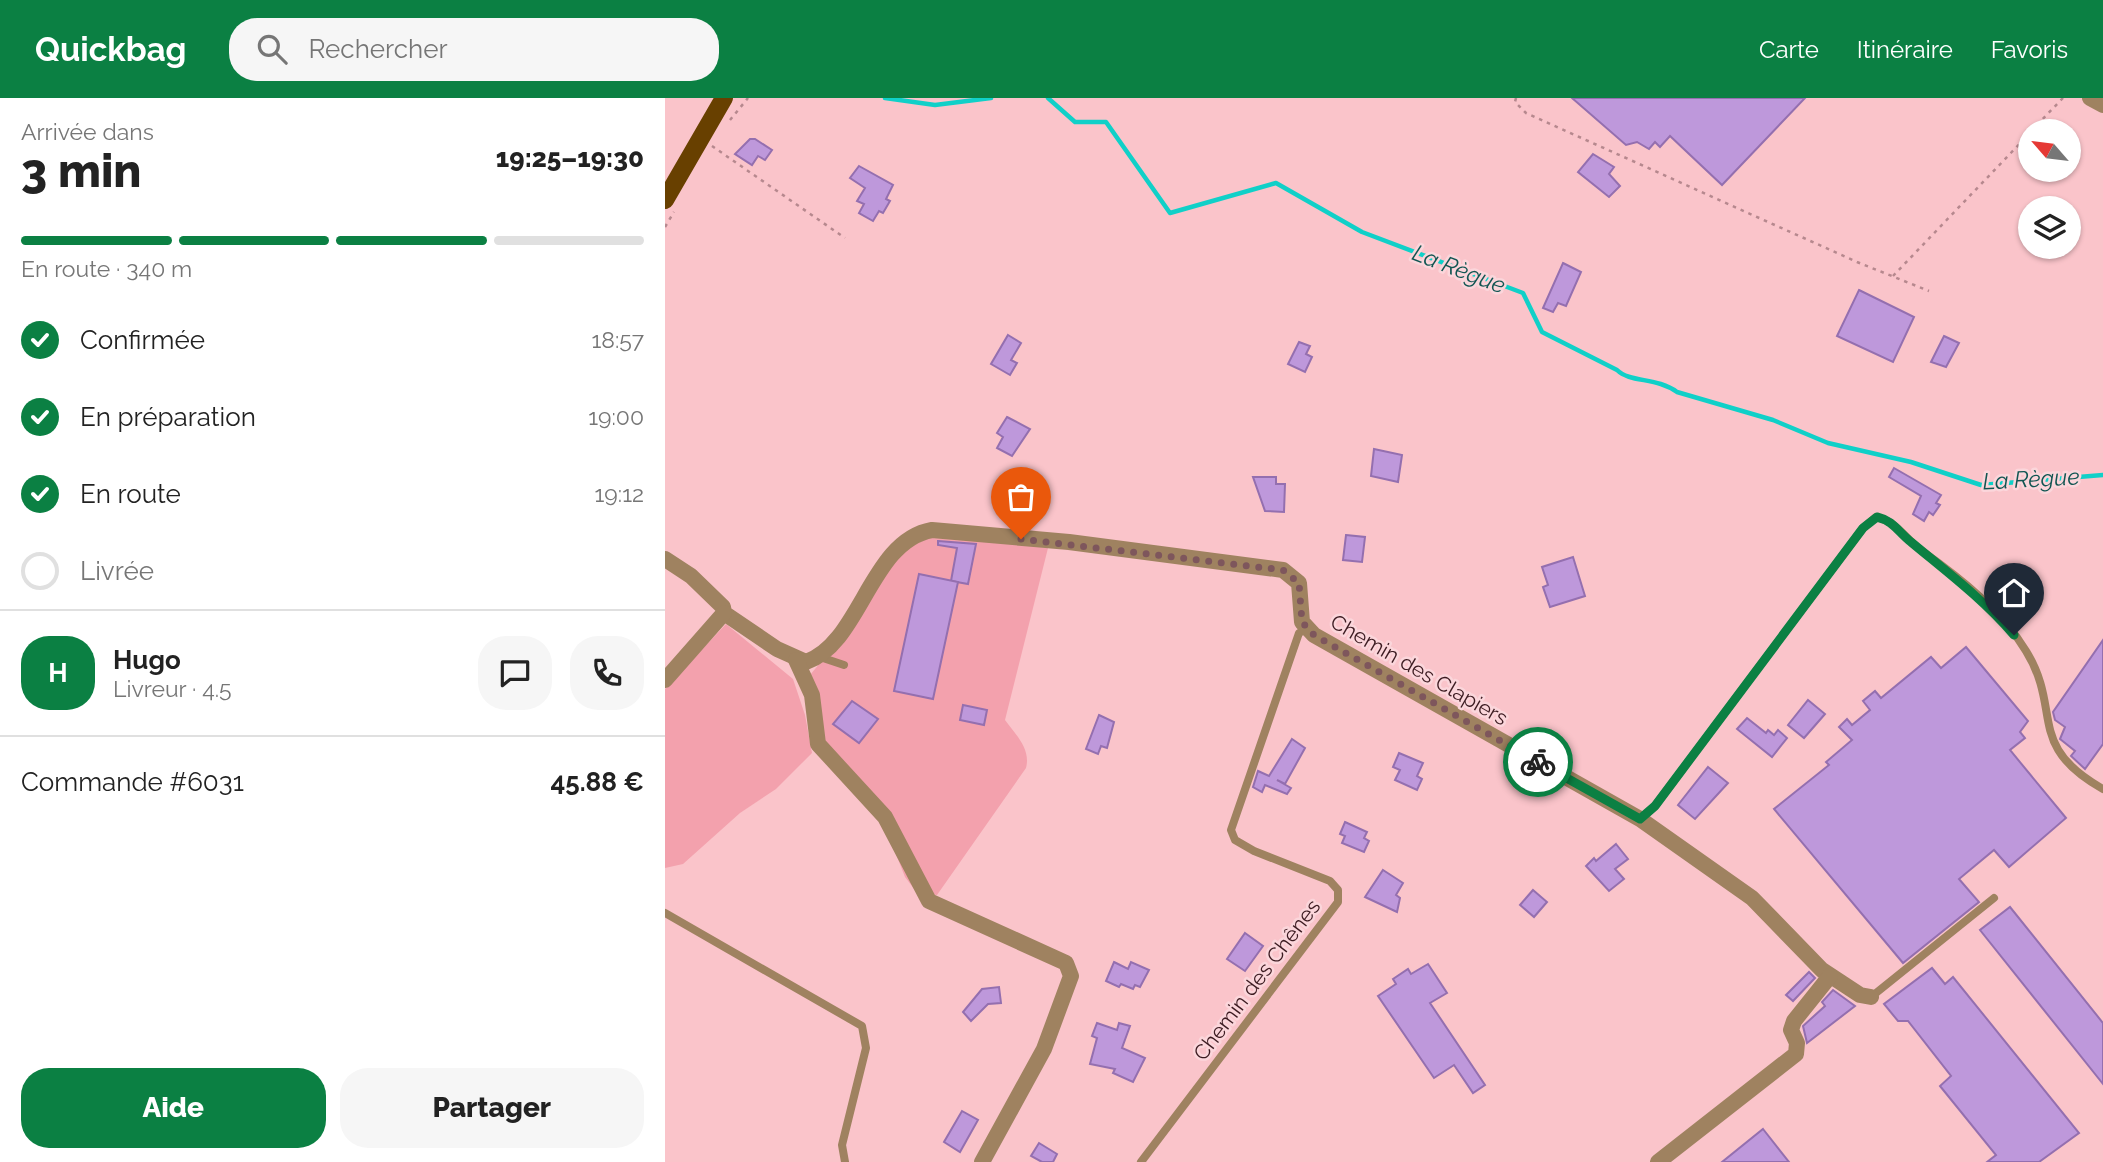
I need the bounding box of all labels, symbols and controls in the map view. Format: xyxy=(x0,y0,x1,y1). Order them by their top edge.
search box xyxy=(229,18,719,81)
text: Quickbag xyxy=(35,30,187,69)
icon: search xyxy=(253,30,291,68)
text: Rechercher xyxy=(309,34,448,64)
text: Carte xyxy=(1759,35,1819,64)
text: Itinéraire xyxy=(1857,35,1953,64)
text: Favoris xyxy=(1991,35,2068,64)
text: Arrivée dans xyxy=(21,118,154,145)
north arrow xyxy=(2018,119,2081,182)
map controls xyxy=(2018,119,2081,259)
text: 19:25–19:30 xyxy=(496,143,644,173)
text: 3 min xyxy=(21,144,141,198)
button: layers xyxy=(2018,196,2081,259)
water label: La Règue xyxy=(1409,239,1509,299)
text: En route · 340 m xyxy=(21,255,192,282)
icon: check xyxy=(21,321,59,359)
text: Confirmée xyxy=(80,325,205,355)
text: 18:57 xyxy=(591,326,644,353)
icon: check xyxy=(21,398,59,436)
text: En préparation xyxy=(80,402,256,432)
text: 19:00 xyxy=(588,403,644,430)
water label: La Règue xyxy=(1982,462,2080,495)
pin xyxy=(991,467,1051,539)
icon: check xyxy=(21,475,59,513)
icon: bag xyxy=(1002,478,1040,516)
text: En route xyxy=(80,479,181,509)
text: 19:12 xyxy=(595,480,644,507)
text: Livrée xyxy=(80,556,154,586)
pin xyxy=(1984,563,2044,635)
icon: home xyxy=(1995,574,2033,612)
street label: Chemin des Clapiers xyxy=(1326,609,1512,730)
button: chat xyxy=(478,636,552,710)
button: phone xyxy=(570,636,644,710)
text: Hugo xyxy=(113,645,181,675)
text: H xyxy=(48,658,68,688)
text: Livreur · 4.5 xyxy=(113,675,232,702)
courier xyxy=(1503,727,1573,797)
icon: bike xyxy=(1519,743,1557,781)
text: Commande #6031 xyxy=(21,767,244,797)
text: 45.88 € xyxy=(551,767,644,797)
street label: Chemin des Chênes xyxy=(1188,894,1325,1065)
button: Aide xyxy=(21,1068,326,1148)
button: Partager xyxy=(340,1068,644,1148)

